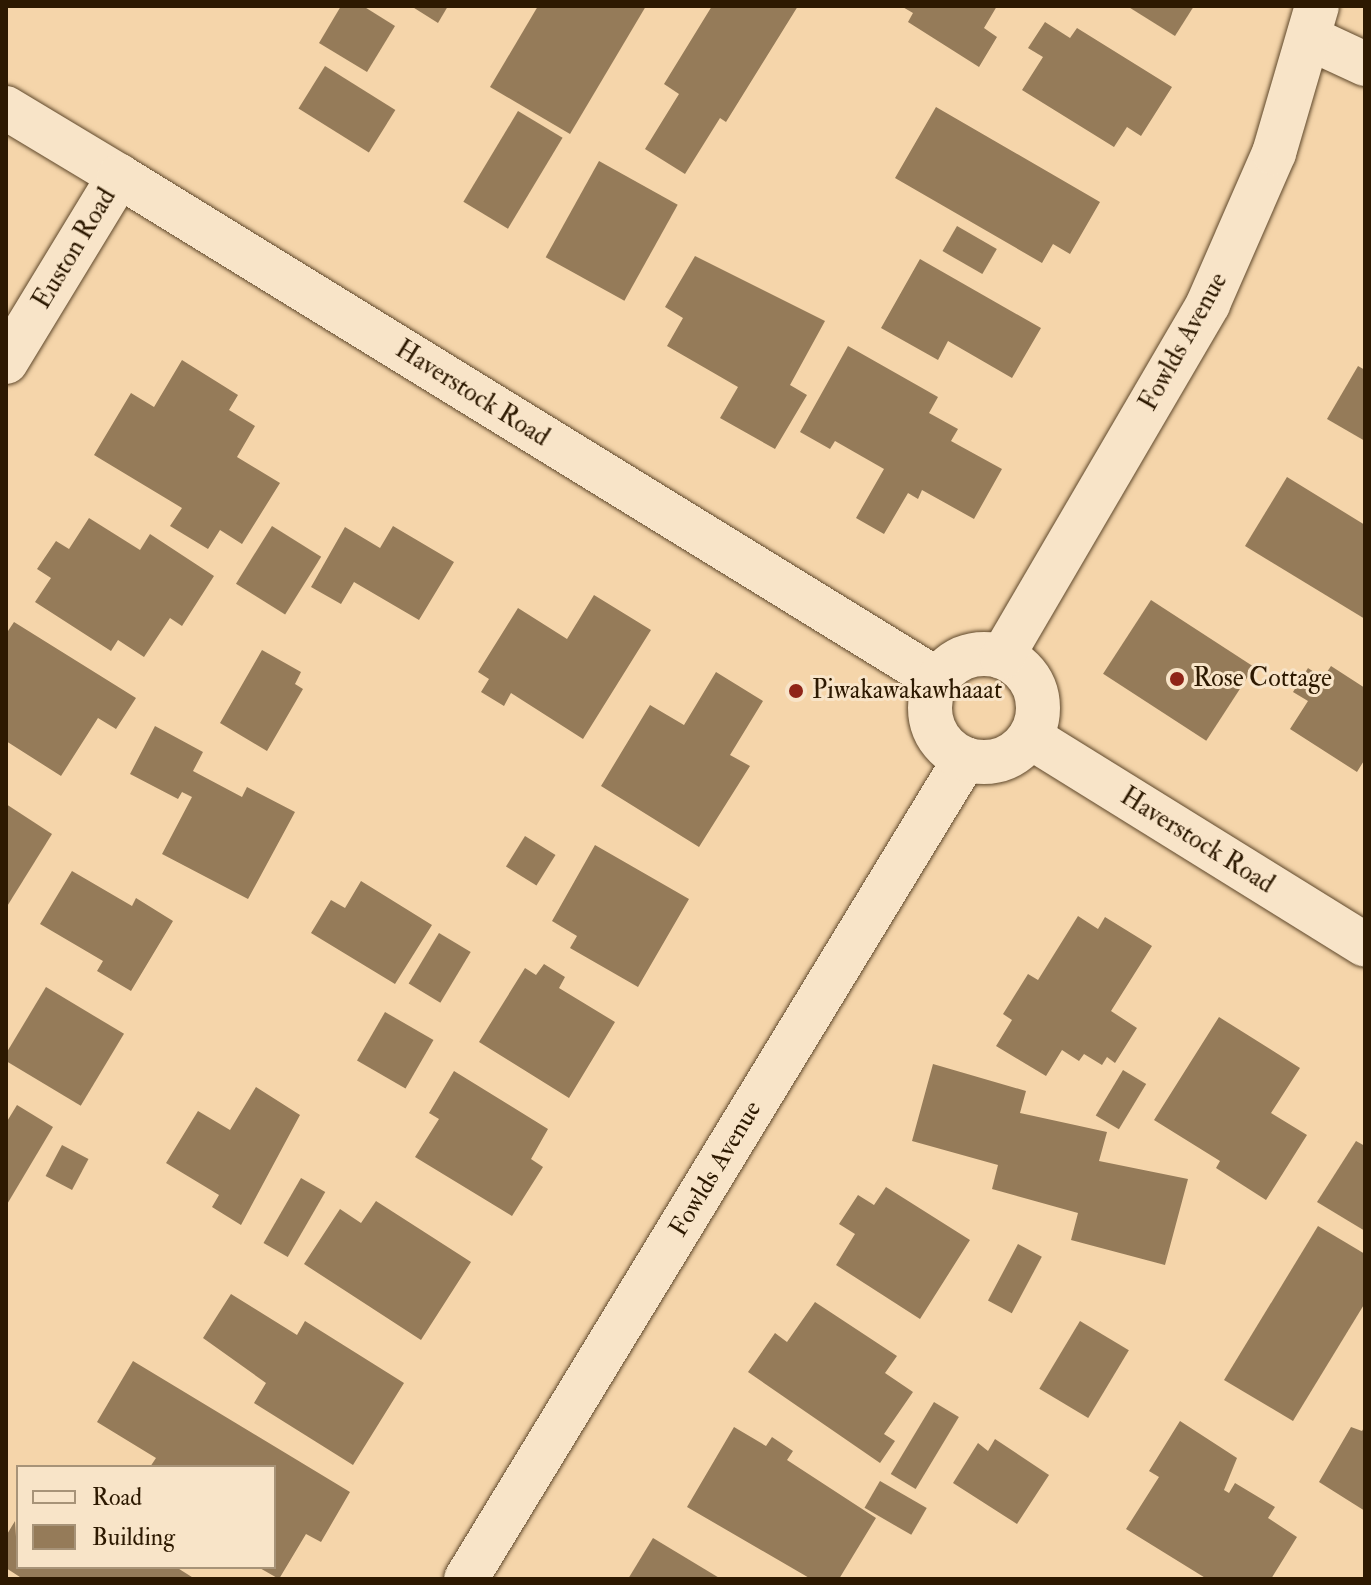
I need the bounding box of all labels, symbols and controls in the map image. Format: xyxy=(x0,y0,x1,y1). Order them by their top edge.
street label: Euston Road xyxy=(27,183,123,315)
street label: Fowlds Avenue xyxy=(1133,268,1235,416)
street label: Haverstock Road xyxy=(389,334,555,454)
place label: Rose Cottage xyxy=(1193,663,1332,695)
marker: Rose Cottage xyxy=(1168,670,1186,688)
place label: Piwakawakawhaaat xyxy=(812,675,1002,707)
marker: Piwakawakawhaaat xyxy=(787,682,805,700)
street label: Haverstock Road xyxy=(1114,781,1280,901)
street label: Fowlds Avenue xyxy=(663,1095,769,1243)
legend xyxy=(16,1465,276,1569)
text: Road xyxy=(92,1482,142,1513)
text: Building xyxy=(92,1522,175,1553)

